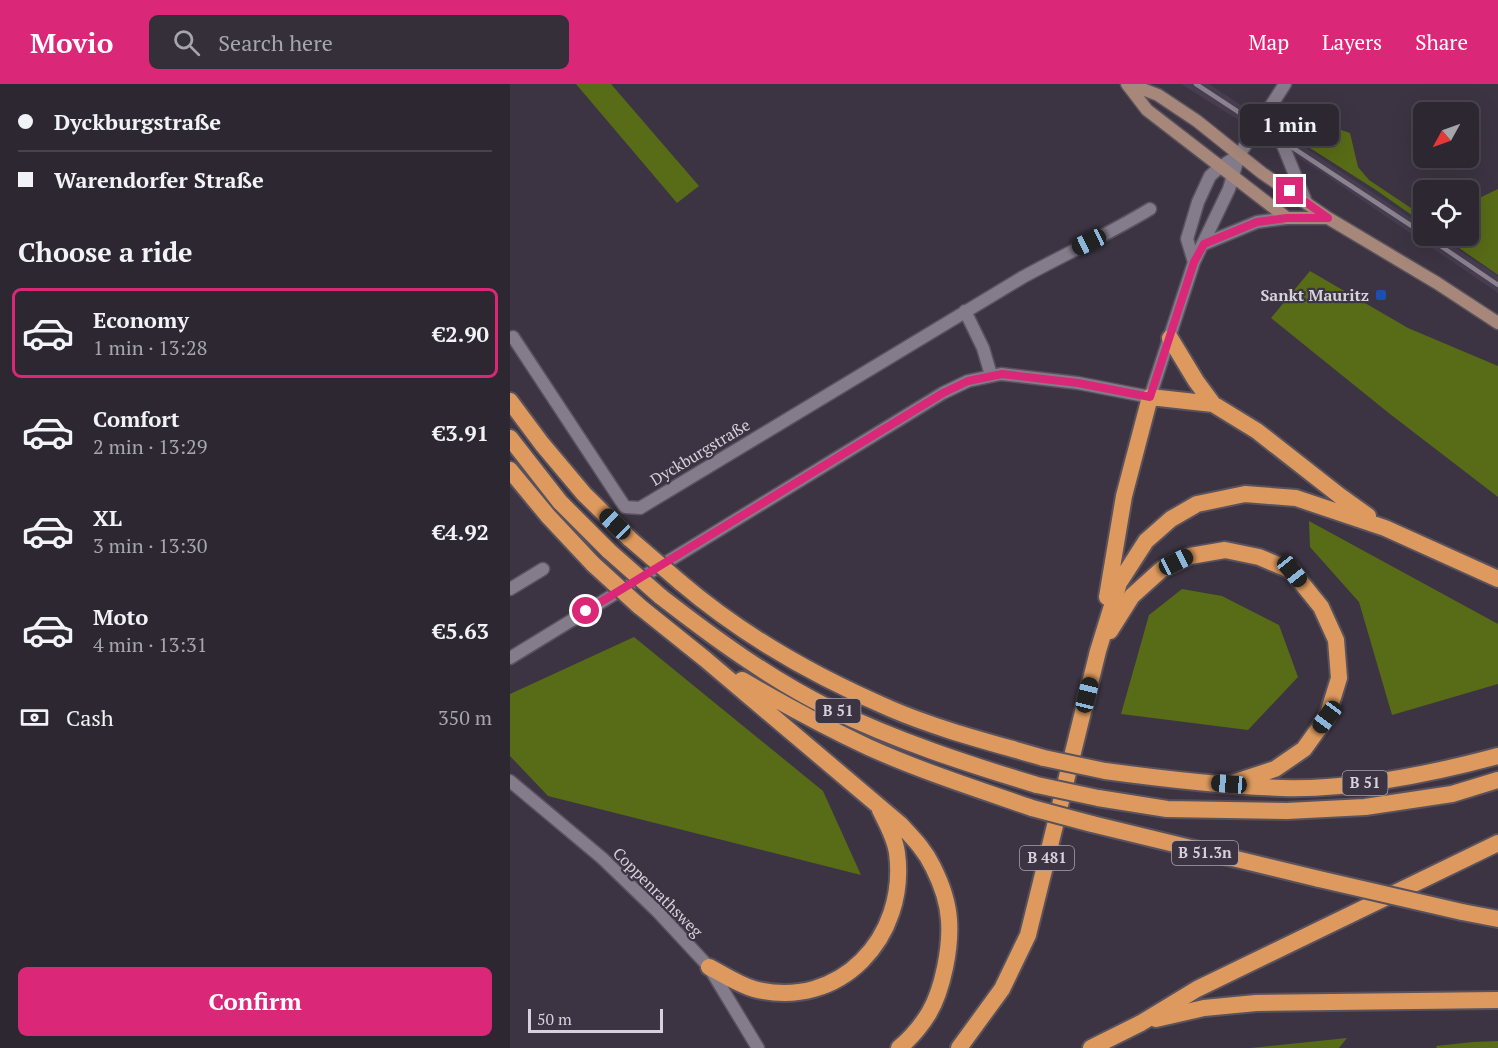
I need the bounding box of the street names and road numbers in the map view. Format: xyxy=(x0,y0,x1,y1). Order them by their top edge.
street label: Dyckburgstraße xyxy=(646,414,754,490)
road number: B 51 xyxy=(816,699,860,723)
road number: B 51 xyxy=(1342,771,1388,795)
road number: B 51.3n xyxy=(1172,841,1238,865)
street label: Coppenrathsweg xyxy=(608,842,708,942)
road number: B 481 xyxy=(1020,846,1074,870)

